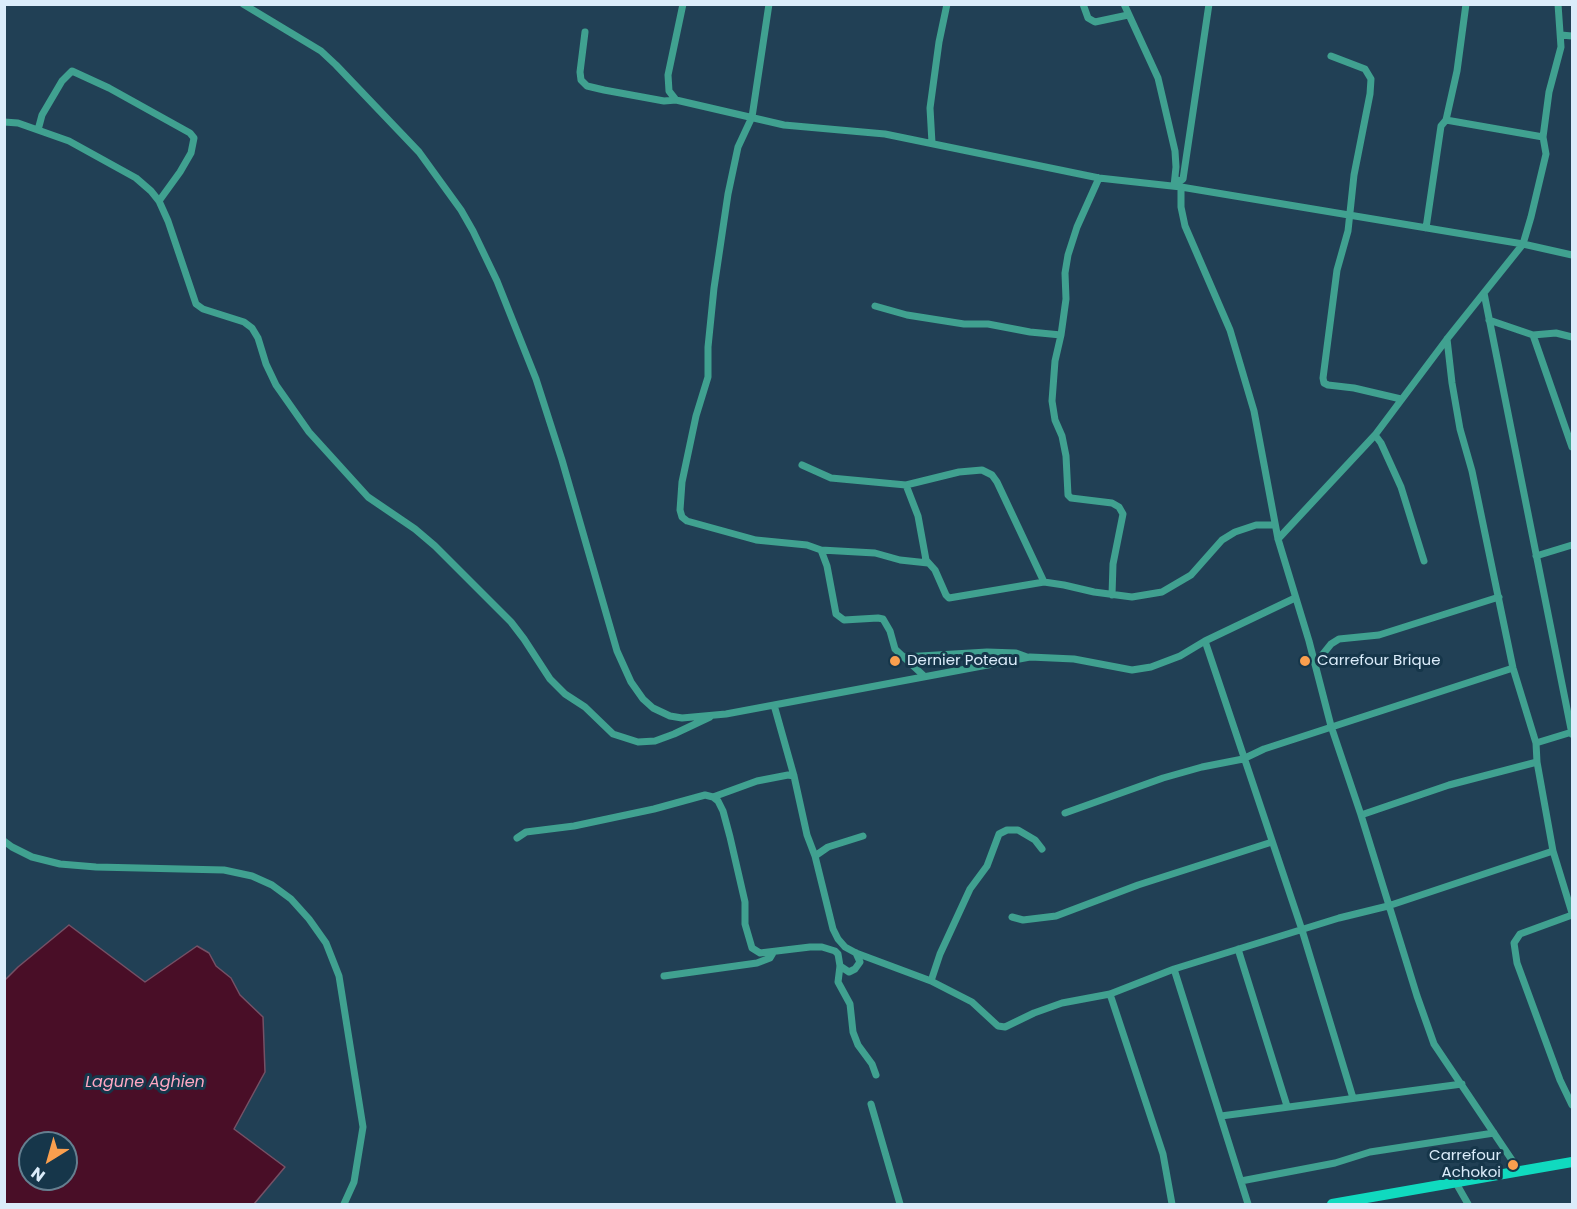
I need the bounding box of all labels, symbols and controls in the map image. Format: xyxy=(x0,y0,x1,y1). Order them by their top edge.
place label: Dernier Poteau xyxy=(907,652,1017,670)
place label: Carrefour Brique xyxy=(1317,652,1440,670)
marker: Dernier Poteau xyxy=(888,654,902,668)
marker: Carrefour Brique xyxy=(1298,654,1312,668)
water label: Lagune Aghien xyxy=(85,1073,205,1093)
north arrow xyxy=(18,1131,78,1191)
place label: Carrefour Achokoi xyxy=(1429,1147,1501,1182)
marker: Carrefour Achokoi xyxy=(1506,1158,1520,1172)
text: N xyxy=(26,1161,50,1187)

